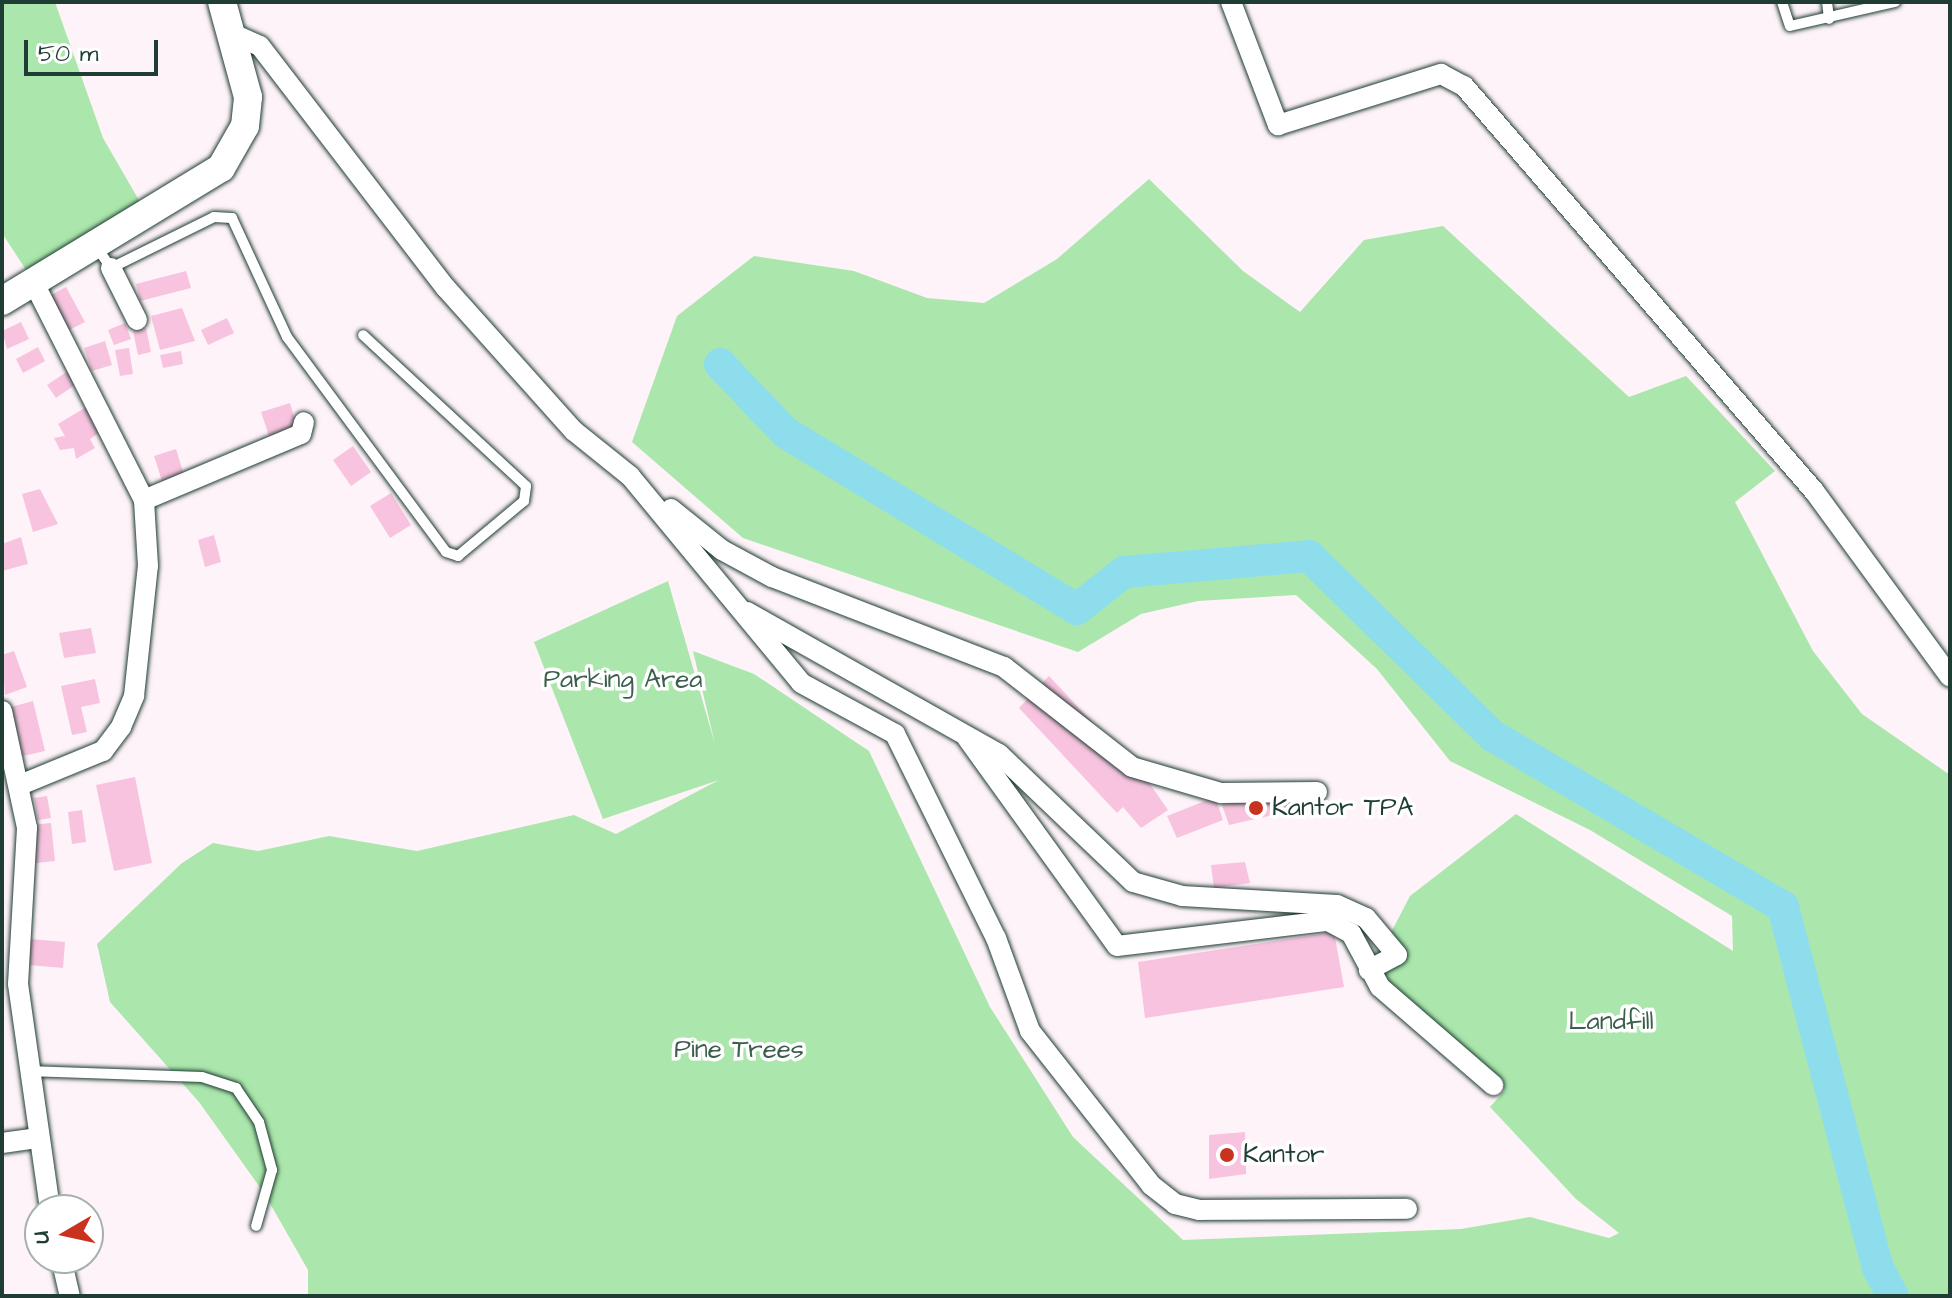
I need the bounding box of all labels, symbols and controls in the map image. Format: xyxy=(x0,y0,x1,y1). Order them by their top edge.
scale bar xyxy=(28,24,162,74)
text: 50 m xyxy=(38,37,98,71)
park label: Parking Area xyxy=(543,664,703,696)
place label: Kantor TPA xyxy=(1272,792,1413,824)
marker: Kantor TPA xyxy=(1247,799,1265,817)
park label: Landfill xyxy=(1568,1006,1654,1038)
park label: Pine Trees xyxy=(674,1034,804,1066)
place label: Kantor xyxy=(1243,1139,1324,1171)
marker: Kantor xyxy=(1218,1146,1236,1164)
north arrow xyxy=(24,1194,104,1274)
text: U xyxy=(26,1229,58,1246)

